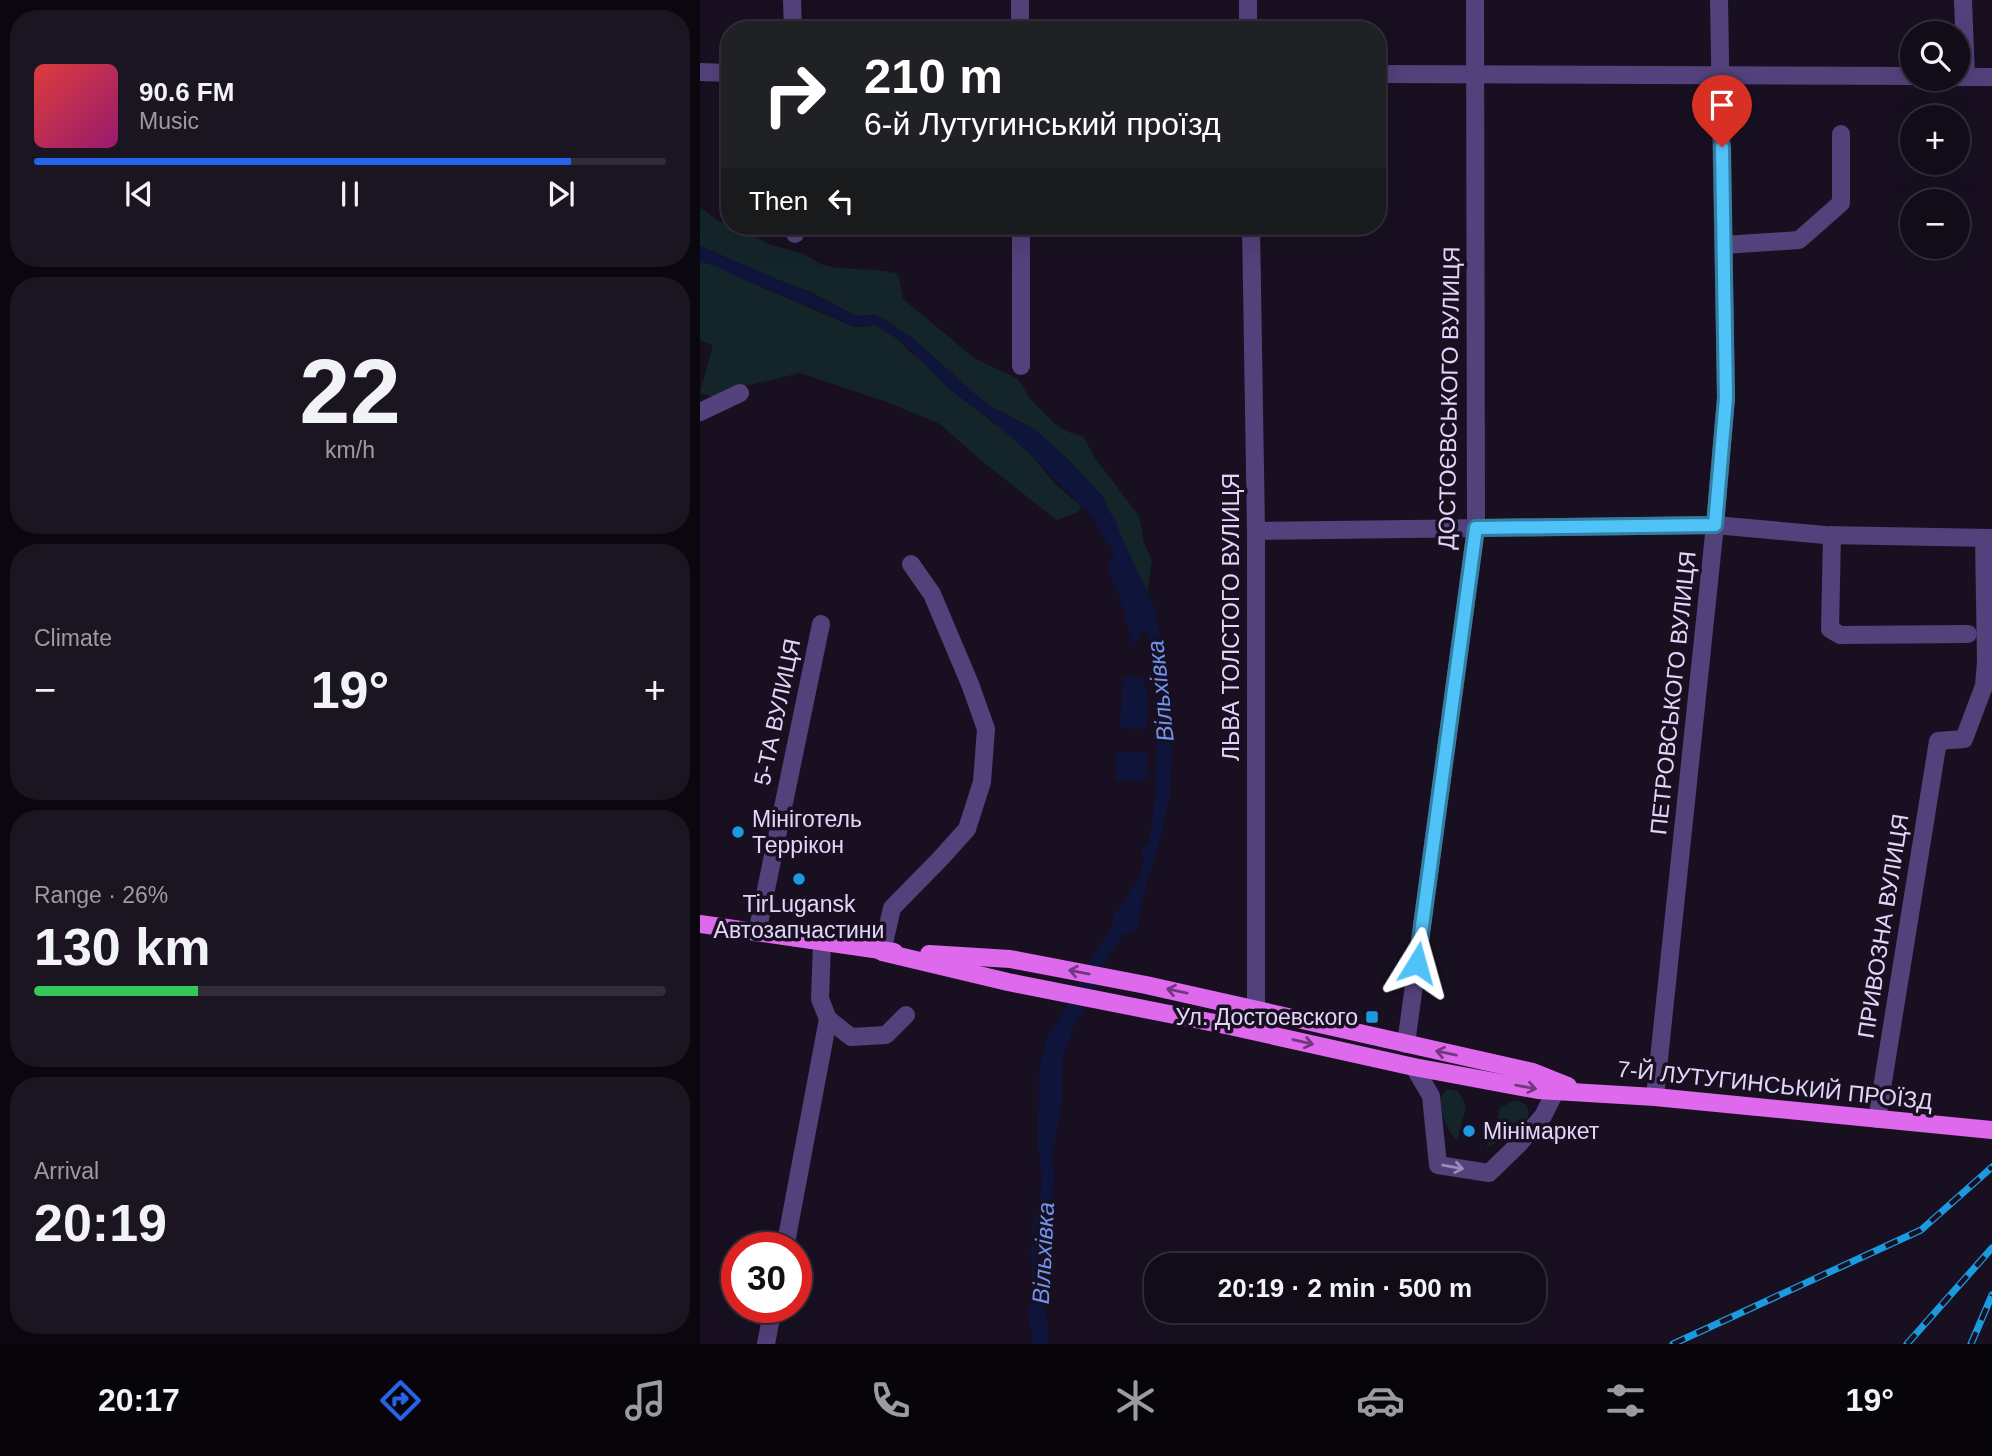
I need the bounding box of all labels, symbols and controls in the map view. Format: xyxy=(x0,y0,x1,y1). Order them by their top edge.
map controls xyxy=(1900,21,1970,259)
button: search xyxy=(1900,21,1970,91)
icon: right xyxy=(749,49,840,140)
text: 210 m xyxy=(864,49,1003,103)
pin xyxy=(1692,75,1752,147)
text: 90.6 FM xyxy=(139,77,234,107)
icon: arrive xyxy=(1703,86,1741,124)
button: + xyxy=(1900,105,1970,175)
text: 6-й Лутугинський проїзд xyxy=(864,106,1221,142)
text: Music xyxy=(139,108,199,134)
icon: previous xyxy=(120,175,158,213)
icon: pause xyxy=(331,175,369,213)
icon: next xyxy=(542,175,580,213)
icon: left xyxy=(822,182,860,220)
text: Then xyxy=(749,186,808,216)
button: − xyxy=(1900,189,1970,259)
street label: ДОСТОЄВСЬКОГО ВУЛИЦЯ xyxy=(1433,246,1465,550)
text: 22 xyxy=(299,341,401,442)
text: km/h xyxy=(325,437,375,463)
street label: ЛЬВА ТОЛСТОГО ВУЛИЦЯ xyxy=(1218,473,1244,761)
street label: ПЕТРОВСЬКОГО ВУЛИЦЯ xyxy=(1645,550,1701,836)
text: Climate xyxy=(34,625,112,651)
street label: 5-ТА ВУЛИЦЯ xyxy=(749,636,805,788)
water label: Вільхівка xyxy=(1141,639,1179,743)
text: 19° xyxy=(311,661,389,719)
text: − xyxy=(34,669,56,711)
text: + xyxy=(644,669,666,711)
place label: Мініготель Террікон xyxy=(752,806,862,858)
street label: ПРИВОЗНА ВУЛИЦЯ xyxy=(1852,812,1914,1040)
marker: Мініготель Террікон xyxy=(730,824,746,840)
marker: TirLugansk Автозапчастини xyxy=(791,871,807,887)
text: Range · 26% xyxy=(34,882,168,908)
place label: TirLugansk Автозапчастини xyxy=(714,891,884,943)
text: 130 km xyxy=(34,918,210,976)
position arrow xyxy=(1380,926,1454,1000)
one-way arrow xyxy=(1068,965,1091,978)
one-way arrow xyxy=(1166,984,1189,998)
place label: Ул. Достоевского xyxy=(1175,1004,1358,1030)
marker: Ул. Достоевского xyxy=(1364,1009,1380,1025)
one-way arrow xyxy=(1291,1036,1314,1050)
one-way arrow xyxy=(1436,1046,1458,1059)
street label: 7-Й ЛУТУГИНСЬКИЙ ПРОЇЗД xyxy=(1616,1055,1935,1115)
one-way arrow xyxy=(1514,1081,1536,1095)
place label: Мінімаркет xyxy=(1483,1118,1600,1144)
marker: Мінімаркет xyxy=(1461,1123,1477,1139)
text: Arrival xyxy=(34,1158,99,1184)
one-way arrow xyxy=(1441,1161,1464,1174)
text: 20:19 xyxy=(34,1194,167,1252)
water label: Вільхівка xyxy=(1027,1201,1059,1305)
speed limit sign: 30 xyxy=(721,1232,812,1323)
text: 20:19 · 2 min · 500 m xyxy=(1218,1273,1472,1303)
icon: directions xyxy=(376,1376,425,1425)
icon: music xyxy=(621,1376,670,1425)
icon: phone xyxy=(866,1376,915,1425)
icon: climate xyxy=(1111,1376,1160,1425)
icon: car xyxy=(1356,1376,1405,1425)
icon: filters xyxy=(1601,1376,1650,1425)
text: 20:17 xyxy=(98,1382,180,1418)
text: 19° xyxy=(1846,1382,1894,1418)

